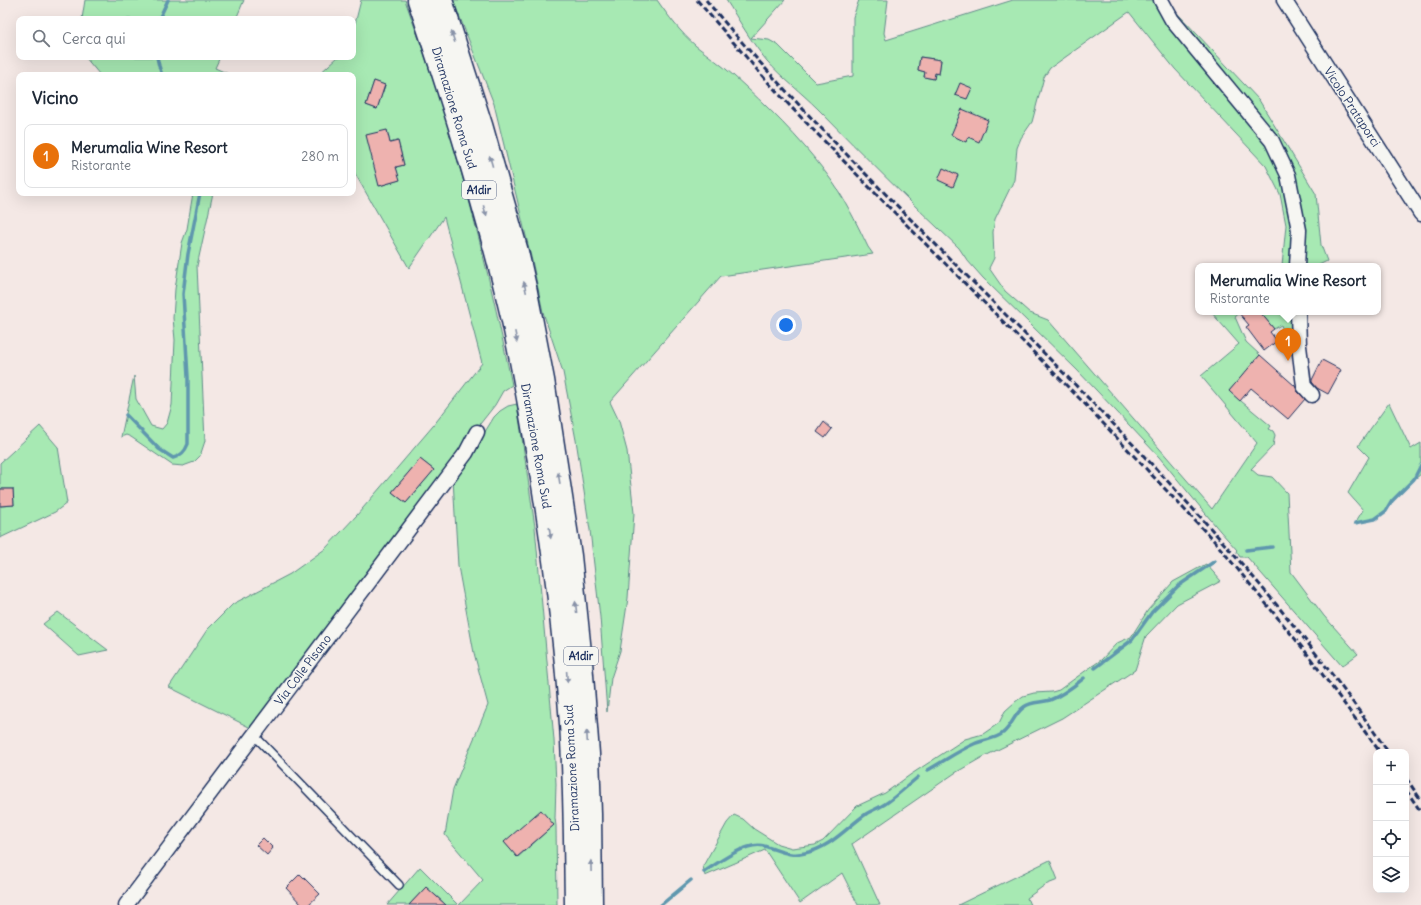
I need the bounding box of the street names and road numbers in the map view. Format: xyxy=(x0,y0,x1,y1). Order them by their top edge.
street label: Diramazione Roma Sud xyxy=(429,45,480,171)
street label: Vicolo Prataporci xyxy=(1321,64,1384,149)
road number: A1dir xyxy=(462,181,496,199)
street label: Diramazione Roma Sud xyxy=(518,382,555,510)
street label: Via Colle Pisano xyxy=(271,631,334,708)
road number: A1dir xyxy=(564,647,598,665)
street label: Diramazione Roma Sud xyxy=(561,704,582,832)

